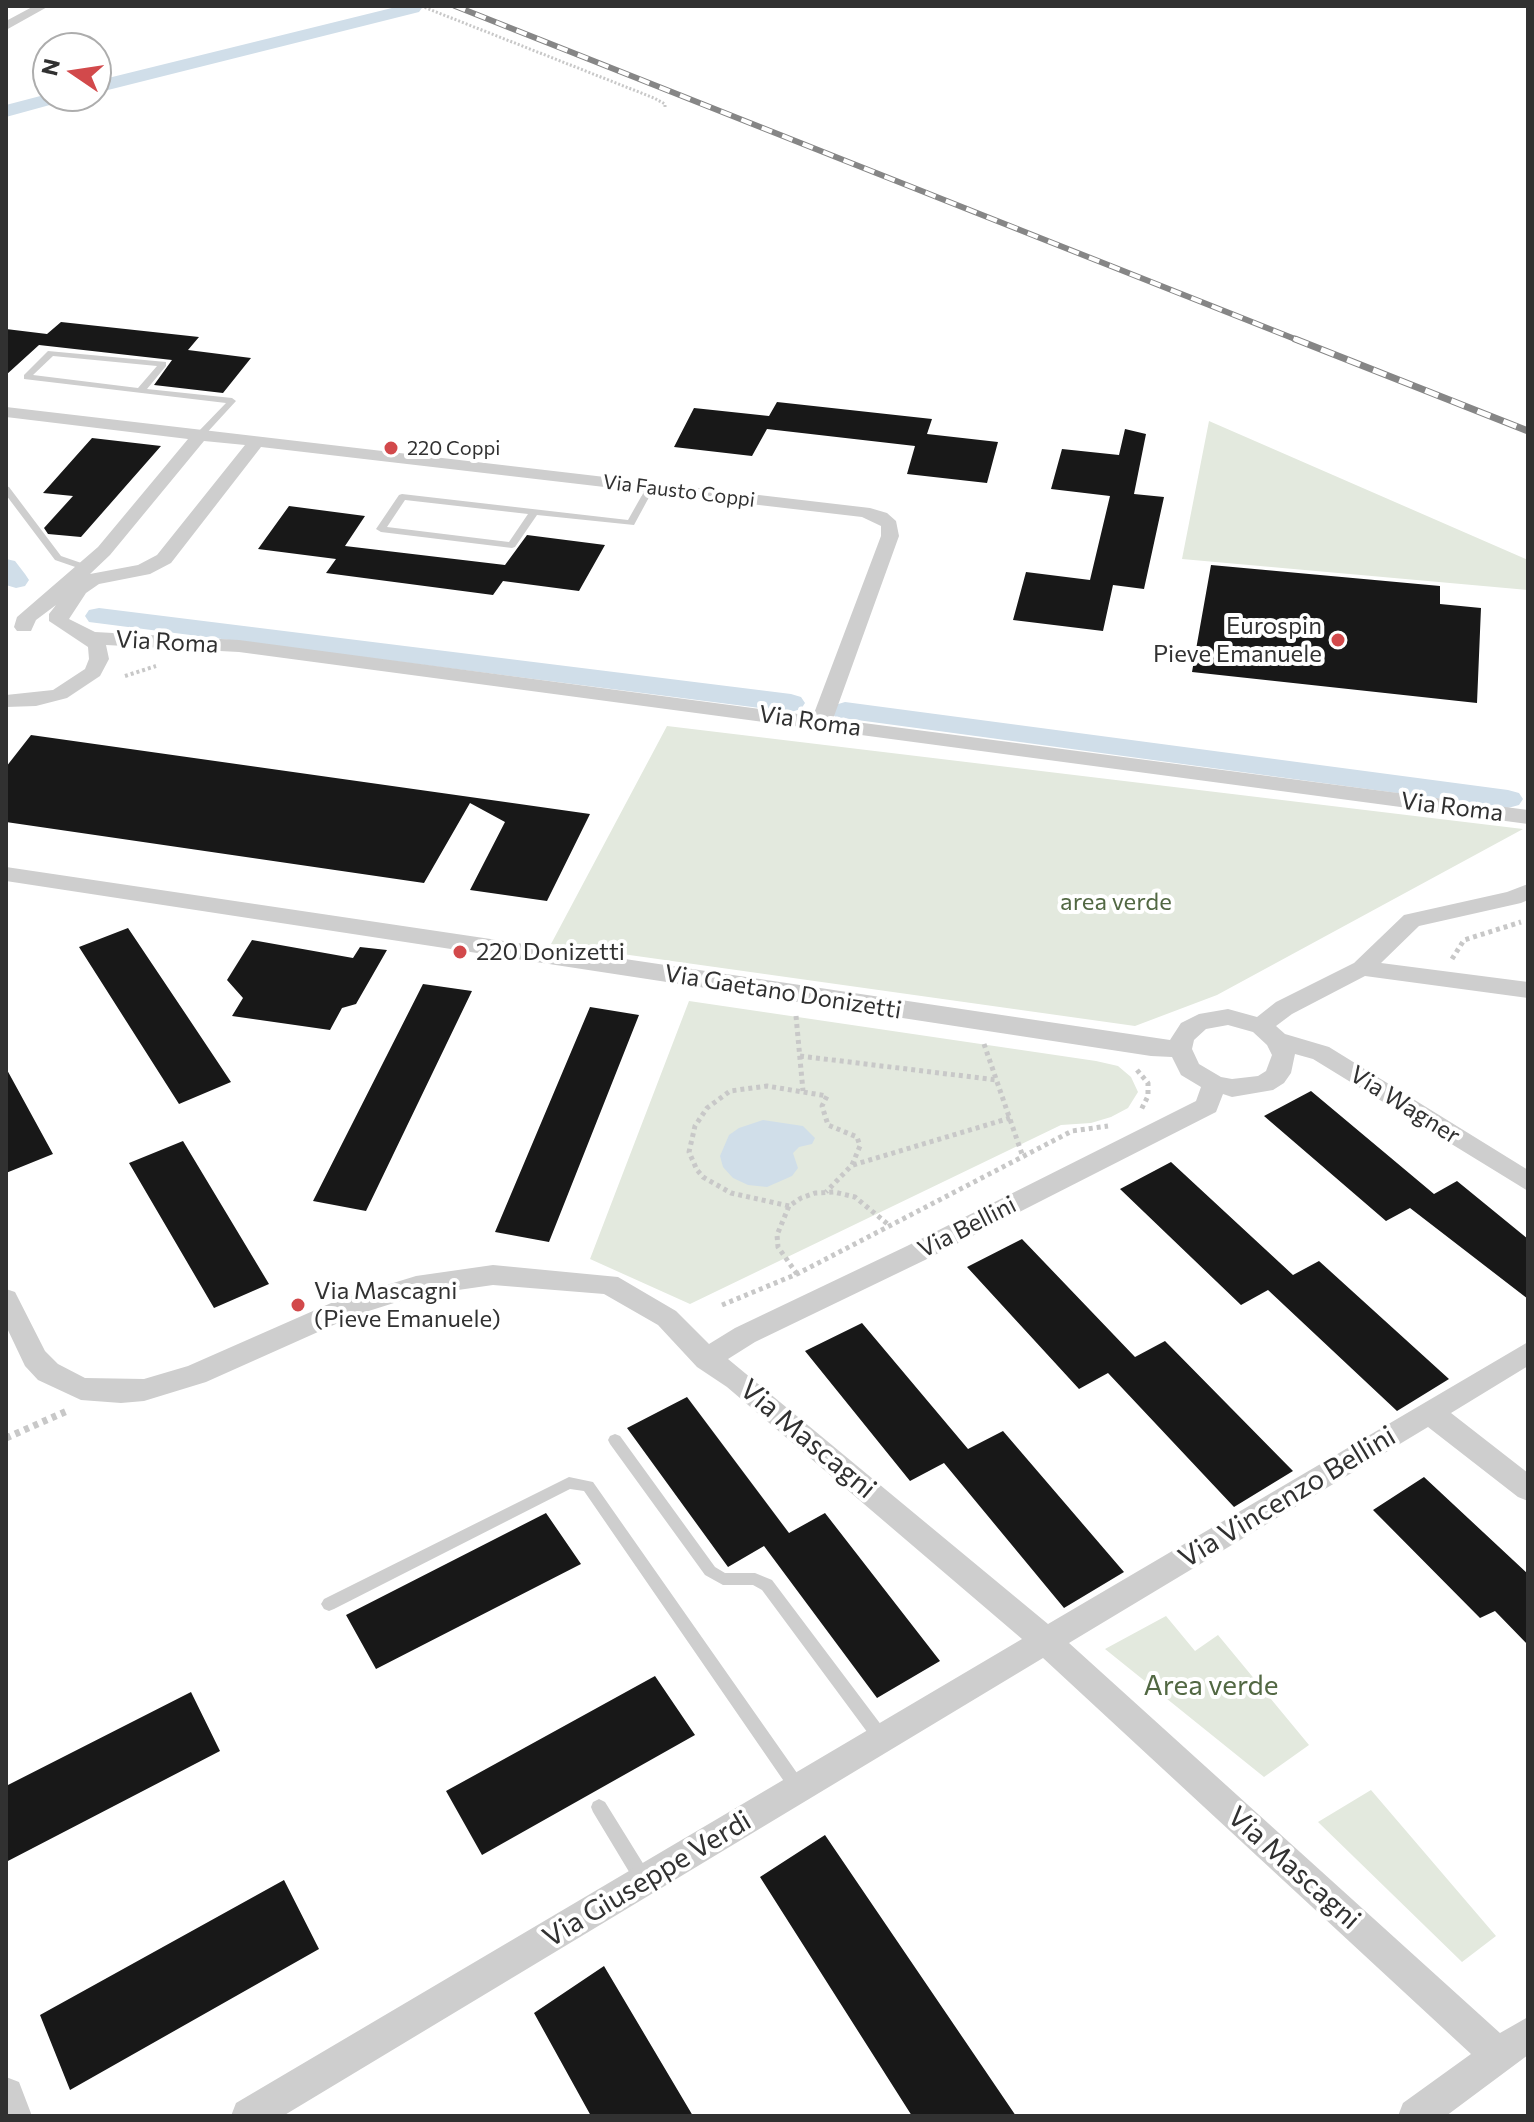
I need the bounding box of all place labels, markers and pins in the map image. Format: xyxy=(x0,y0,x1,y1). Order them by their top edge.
place label: 220 Coppi xyxy=(407,436,500,460)
marker: 220 Coppi xyxy=(382,439,400,457)
place label: Eurospin Pieve Emanuele xyxy=(1153,612,1322,668)
marker: Eurospin Pieve Emanuele xyxy=(1329,631,1347,649)
place label: 220 Donizetti xyxy=(476,938,625,966)
marker: 220 Donizetti xyxy=(451,943,469,961)
place label: Via Mascagni (Pieve Emanuele) xyxy=(314,1277,501,1333)
marker: Via Mascagni (Pieve Emanuele) xyxy=(289,1296,307,1314)

